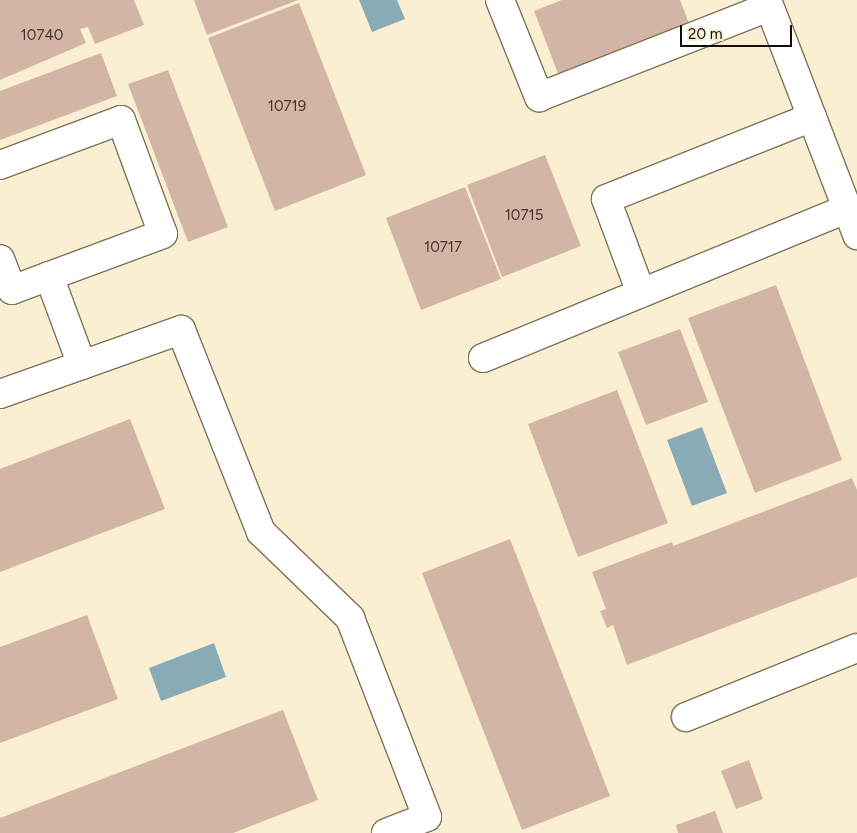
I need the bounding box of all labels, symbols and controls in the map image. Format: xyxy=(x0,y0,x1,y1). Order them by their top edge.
scale bar xyxy=(682,15,794,47)
text: 20 m xyxy=(688,25,722,43)
house number: 10740 xyxy=(21,27,63,45)
house number: 10719 xyxy=(268,98,306,116)
house number: 10715 xyxy=(505,207,543,225)
house number: 10717 xyxy=(424,239,462,257)

